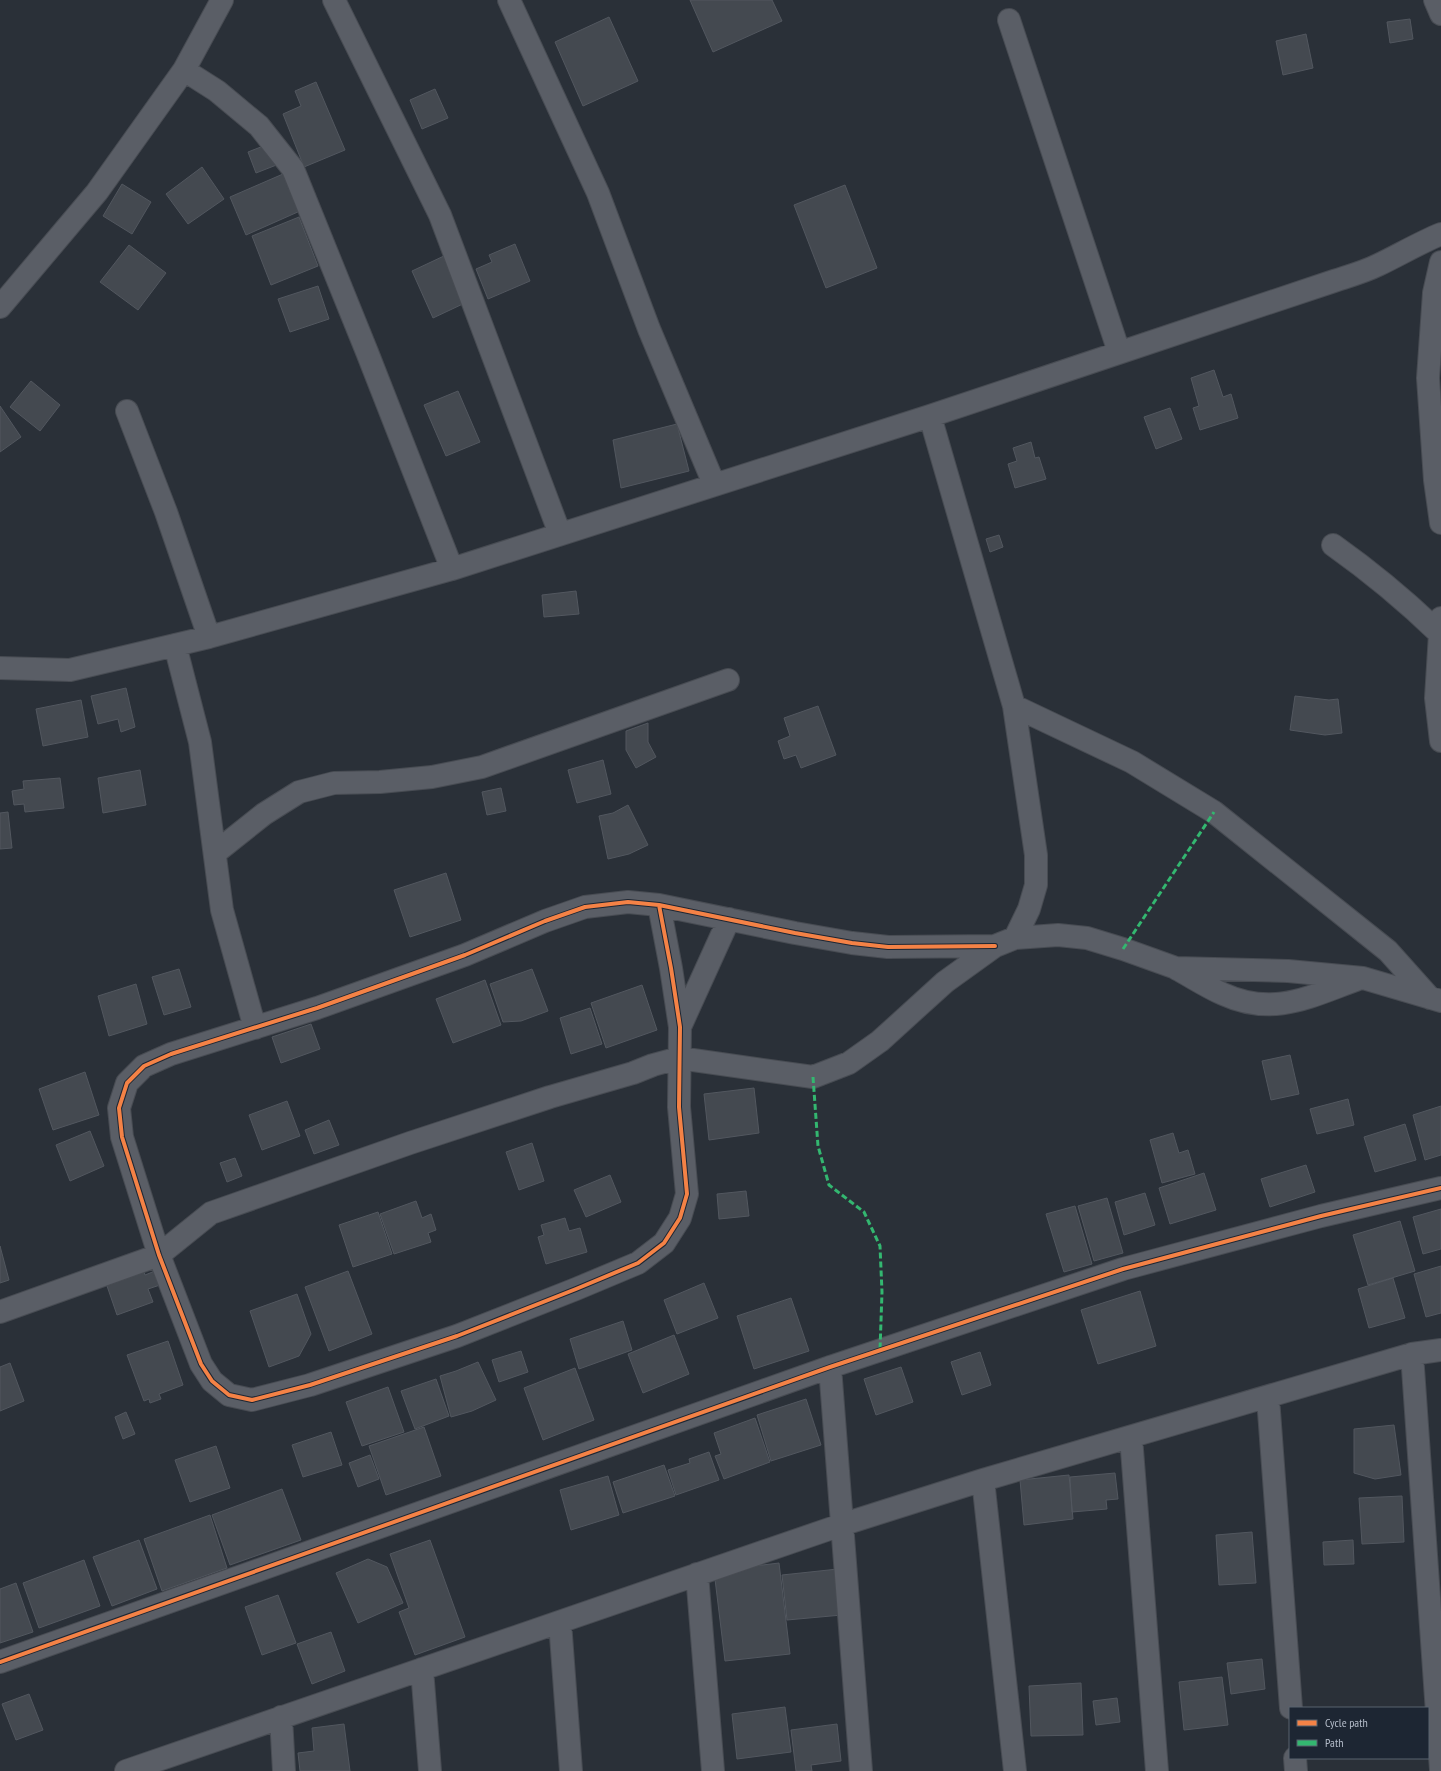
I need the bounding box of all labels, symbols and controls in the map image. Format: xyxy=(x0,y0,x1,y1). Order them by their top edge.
legend xyxy=(1289,1707,1429,1759)
text: Cycle path xyxy=(1325,1715,1368,1730)
text: Path xyxy=(1325,1735,1343,1750)

